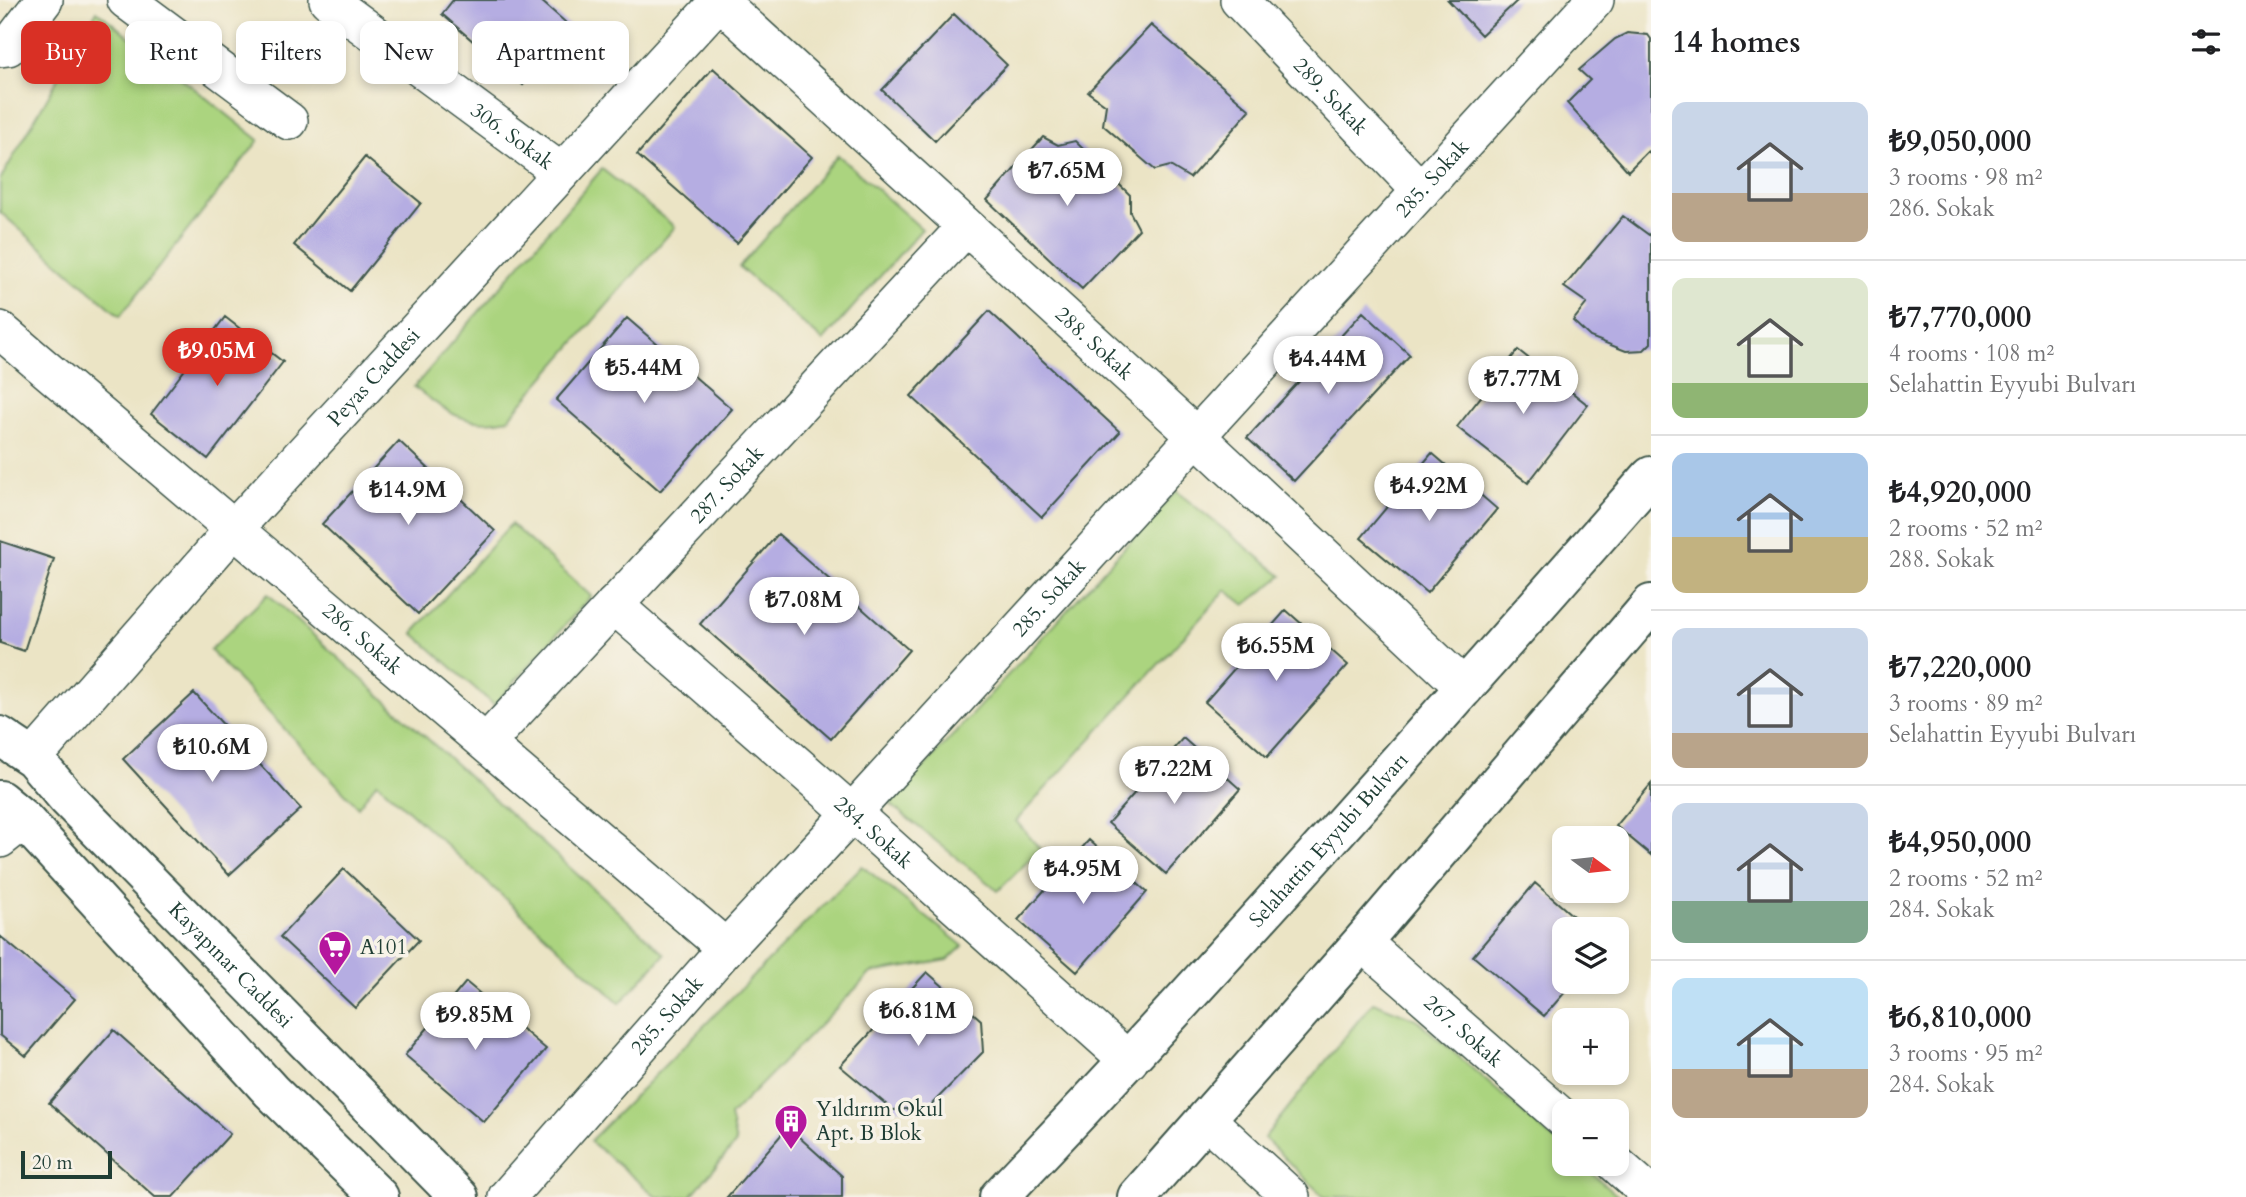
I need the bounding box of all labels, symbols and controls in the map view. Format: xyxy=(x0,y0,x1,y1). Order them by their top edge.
chip: Buy xyxy=(21,21,111,84)
chip: Rent xyxy=(125,21,222,84)
chip: Filters xyxy=(236,21,346,84)
chip: New xyxy=(360,21,458,84)
chip: Apartment xyxy=(472,21,629,84)
text: 14 homes xyxy=(1672,22,1801,63)
icon: filters xyxy=(2187,23,2225,61)
street label: 289. Sokak xyxy=(1287,52,1375,142)
street label: 306. Sokak xyxy=(464,96,560,177)
text: ₺9,050,000 xyxy=(1889,121,2031,162)
icon: home xyxy=(1728,130,1812,214)
street label: 285. Sokak xyxy=(1389,133,1476,224)
pin: ₺7.65M xyxy=(1010,148,1124,208)
text: ₺7.65M xyxy=(1028,155,1106,186)
text: 3 rooms · 98 m² xyxy=(1889,162,2042,193)
text: 286. Sokak xyxy=(1889,193,1995,224)
text: ₺7,770,000 xyxy=(1889,297,2031,338)
street label: 288. Sokak xyxy=(1049,300,1140,387)
icon: home xyxy=(1728,306,1812,390)
street label: Peyas Caddesi xyxy=(321,322,427,433)
pin: ₺9.05M xyxy=(160,328,274,388)
text: ₺9.05M xyxy=(178,335,256,366)
pin: ₺4.44M xyxy=(1271,336,1385,396)
text: 4 rooms · 108 m² xyxy=(1889,338,2054,369)
text: ₺4.44M xyxy=(1289,343,1367,374)
pin: ₺5.44M xyxy=(587,346,701,405)
text: ₺5.44M xyxy=(605,352,683,383)
pin: ₺7.77M xyxy=(1466,356,1580,416)
text: ₺7.77M xyxy=(1484,363,1562,394)
text: Selahattin Eyyubi Bulvarı xyxy=(1889,369,2136,400)
street label: 287. Sokak xyxy=(684,439,771,530)
pin: ₺4.92M xyxy=(1372,463,1486,523)
pin: ₺14.9M xyxy=(351,468,465,527)
text: ₺4.92M xyxy=(1390,470,1468,501)
text: ₺4,920,000 xyxy=(1889,472,2031,513)
text: ₺14.9M xyxy=(369,474,447,505)
icon: home xyxy=(1728,481,1812,565)
text: 2 rooms · 52 m² xyxy=(1889,513,2042,544)
text: 288. Sokak xyxy=(1889,544,1995,575)
street label: 285. Sokak xyxy=(1006,552,1093,643)
pin: ₺7.08M xyxy=(747,578,861,637)
text: ₺7.08M xyxy=(765,584,843,615)
street label: 286. Sokak xyxy=(316,597,409,682)
pin: ₺6.55M xyxy=(1219,624,1333,683)
text: ₺6.55M xyxy=(1237,630,1315,661)
text: ₺7,220,000 xyxy=(1889,647,2031,688)
icon: home xyxy=(1728,656,1812,740)
text: 3 rooms · 89 m² xyxy=(1889,688,2042,719)
text: Selahattin Eyyubi Bulvarı xyxy=(1889,719,2136,750)
pin: ₺10.6M xyxy=(155,724,269,784)
text: ₺10.6M xyxy=(173,731,251,762)
pin: ₺7.22M xyxy=(1117,746,1231,806)
street label: Selahattin Eyyubi Bulvarı xyxy=(1243,746,1415,934)
text: ₺7.22M xyxy=(1135,753,1213,784)
street label: 284. Sokak xyxy=(827,790,919,876)
text: ₺4,950,000 xyxy=(1889,822,2031,863)
north arrow xyxy=(1552,826,1629,903)
map controls xyxy=(1552,826,1629,1176)
icon: home xyxy=(1728,831,1812,915)
pin: ₺4.95M xyxy=(1026,846,1140,906)
text: ₺4.95M xyxy=(1044,853,1122,884)
text: 2 rooms · 52 m² xyxy=(1889,863,2042,894)
text: 284. Sokak xyxy=(1889,894,1995,925)
street label: Kayapınar Caddesi xyxy=(162,896,299,1035)
button: layers xyxy=(1552,917,1629,994)
supermarket icon: A101 xyxy=(316,928,354,977)
place label: A101 xyxy=(360,933,407,962)
street label: 285. Sokak xyxy=(624,969,711,1062)
pin: ₺6.81M xyxy=(861,988,975,1048)
street label: 267. Sokak xyxy=(1417,989,1510,1075)
pin: ₺9.85M xyxy=(418,992,532,1052)
text: ₺6.81M xyxy=(879,995,957,1026)
text: ₺6,810,000 xyxy=(1889,997,2031,1038)
text: ₺9.85M xyxy=(436,999,514,1030)
icon: home xyxy=(1728,1006,1812,1090)
button: + xyxy=(1552,1008,1629,1085)
text: 3 rooms · 95 m² xyxy=(1889,1038,2042,1069)
text: 284. Sokak xyxy=(1889,1069,1995,1100)
place label: Yıldırım Okul Apt. B Blok xyxy=(816,1095,943,1148)
button: − xyxy=(1552,1099,1629,1176)
building icon: Yıldırım Okul Apt. B Blok xyxy=(772,1102,810,1151)
scale bar xyxy=(21,1148,112,1180)
text: 20 m xyxy=(32,1150,73,1176)

